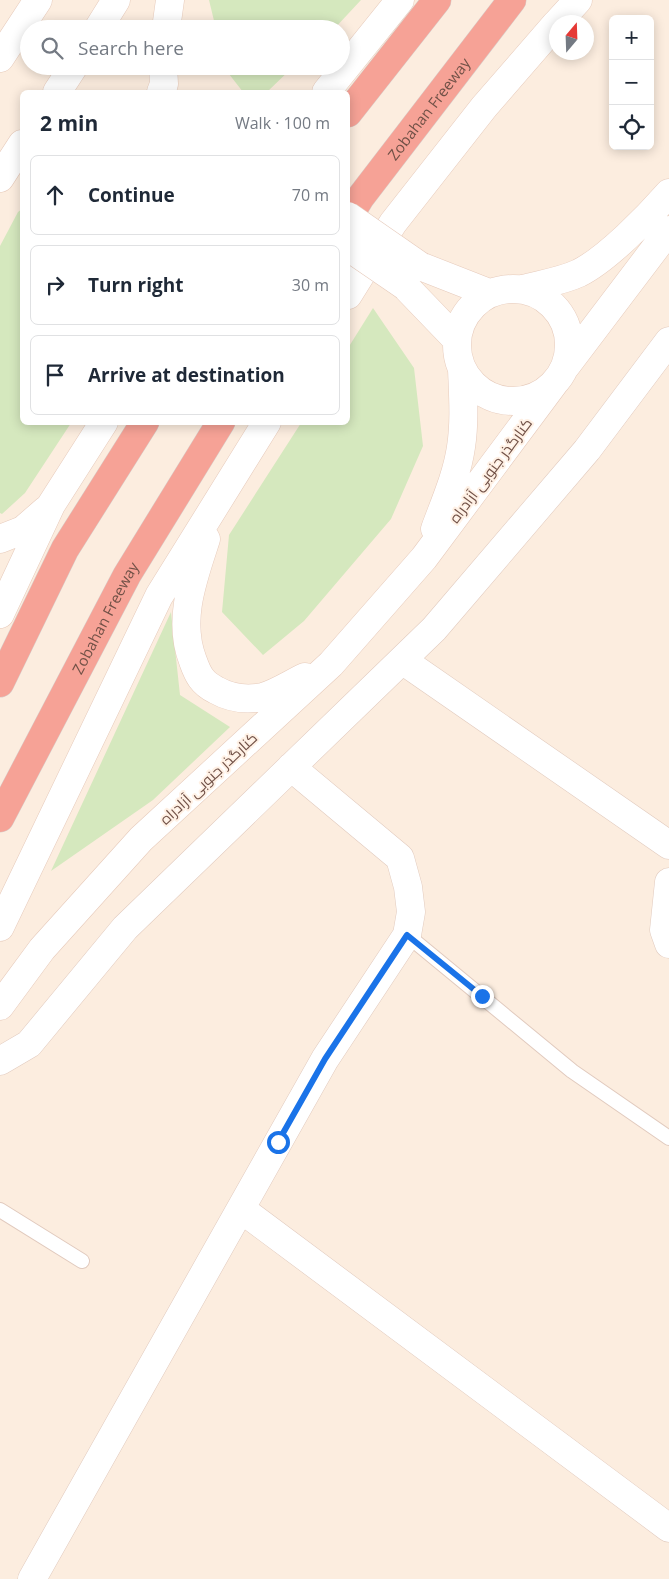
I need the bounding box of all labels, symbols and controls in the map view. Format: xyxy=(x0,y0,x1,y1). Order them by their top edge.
north arrow xyxy=(549,15,594,60)
map controls xyxy=(609,15,654,150)
button: + xyxy=(609,15,654,60)
search box xyxy=(20,20,350,75)
icon: search xyxy=(38,34,66,62)
text: Search here xyxy=(78,35,184,61)
street label: Zobahan Freeway xyxy=(383,53,475,164)
button: − xyxy=(609,60,654,105)
button: locate xyxy=(609,105,654,150)
text: 2 min xyxy=(40,109,98,137)
text: Walk · 100 m xyxy=(235,112,330,134)
icon: ahead xyxy=(41,181,69,209)
text: Continue xyxy=(88,182,175,208)
text: 70 m xyxy=(292,184,329,206)
icon: right xyxy=(41,271,69,299)
text: Turn right xyxy=(88,272,183,298)
text: 30 m xyxy=(292,274,329,296)
icon: arrive xyxy=(41,361,69,389)
text: Arrive at destination xyxy=(88,362,285,388)
street label: کنارگذر جنوبی آزادراه xyxy=(444,413,537,527)
street label: Zobahan Freeway xyxy=(67,558,143,677)
street label: کنارگذر جنوبی آزادراه xyxy=(155,727,262,829)
route end xyxy=(471,985,494,1008)
route start xyxy=(267,1131,290,1154)

